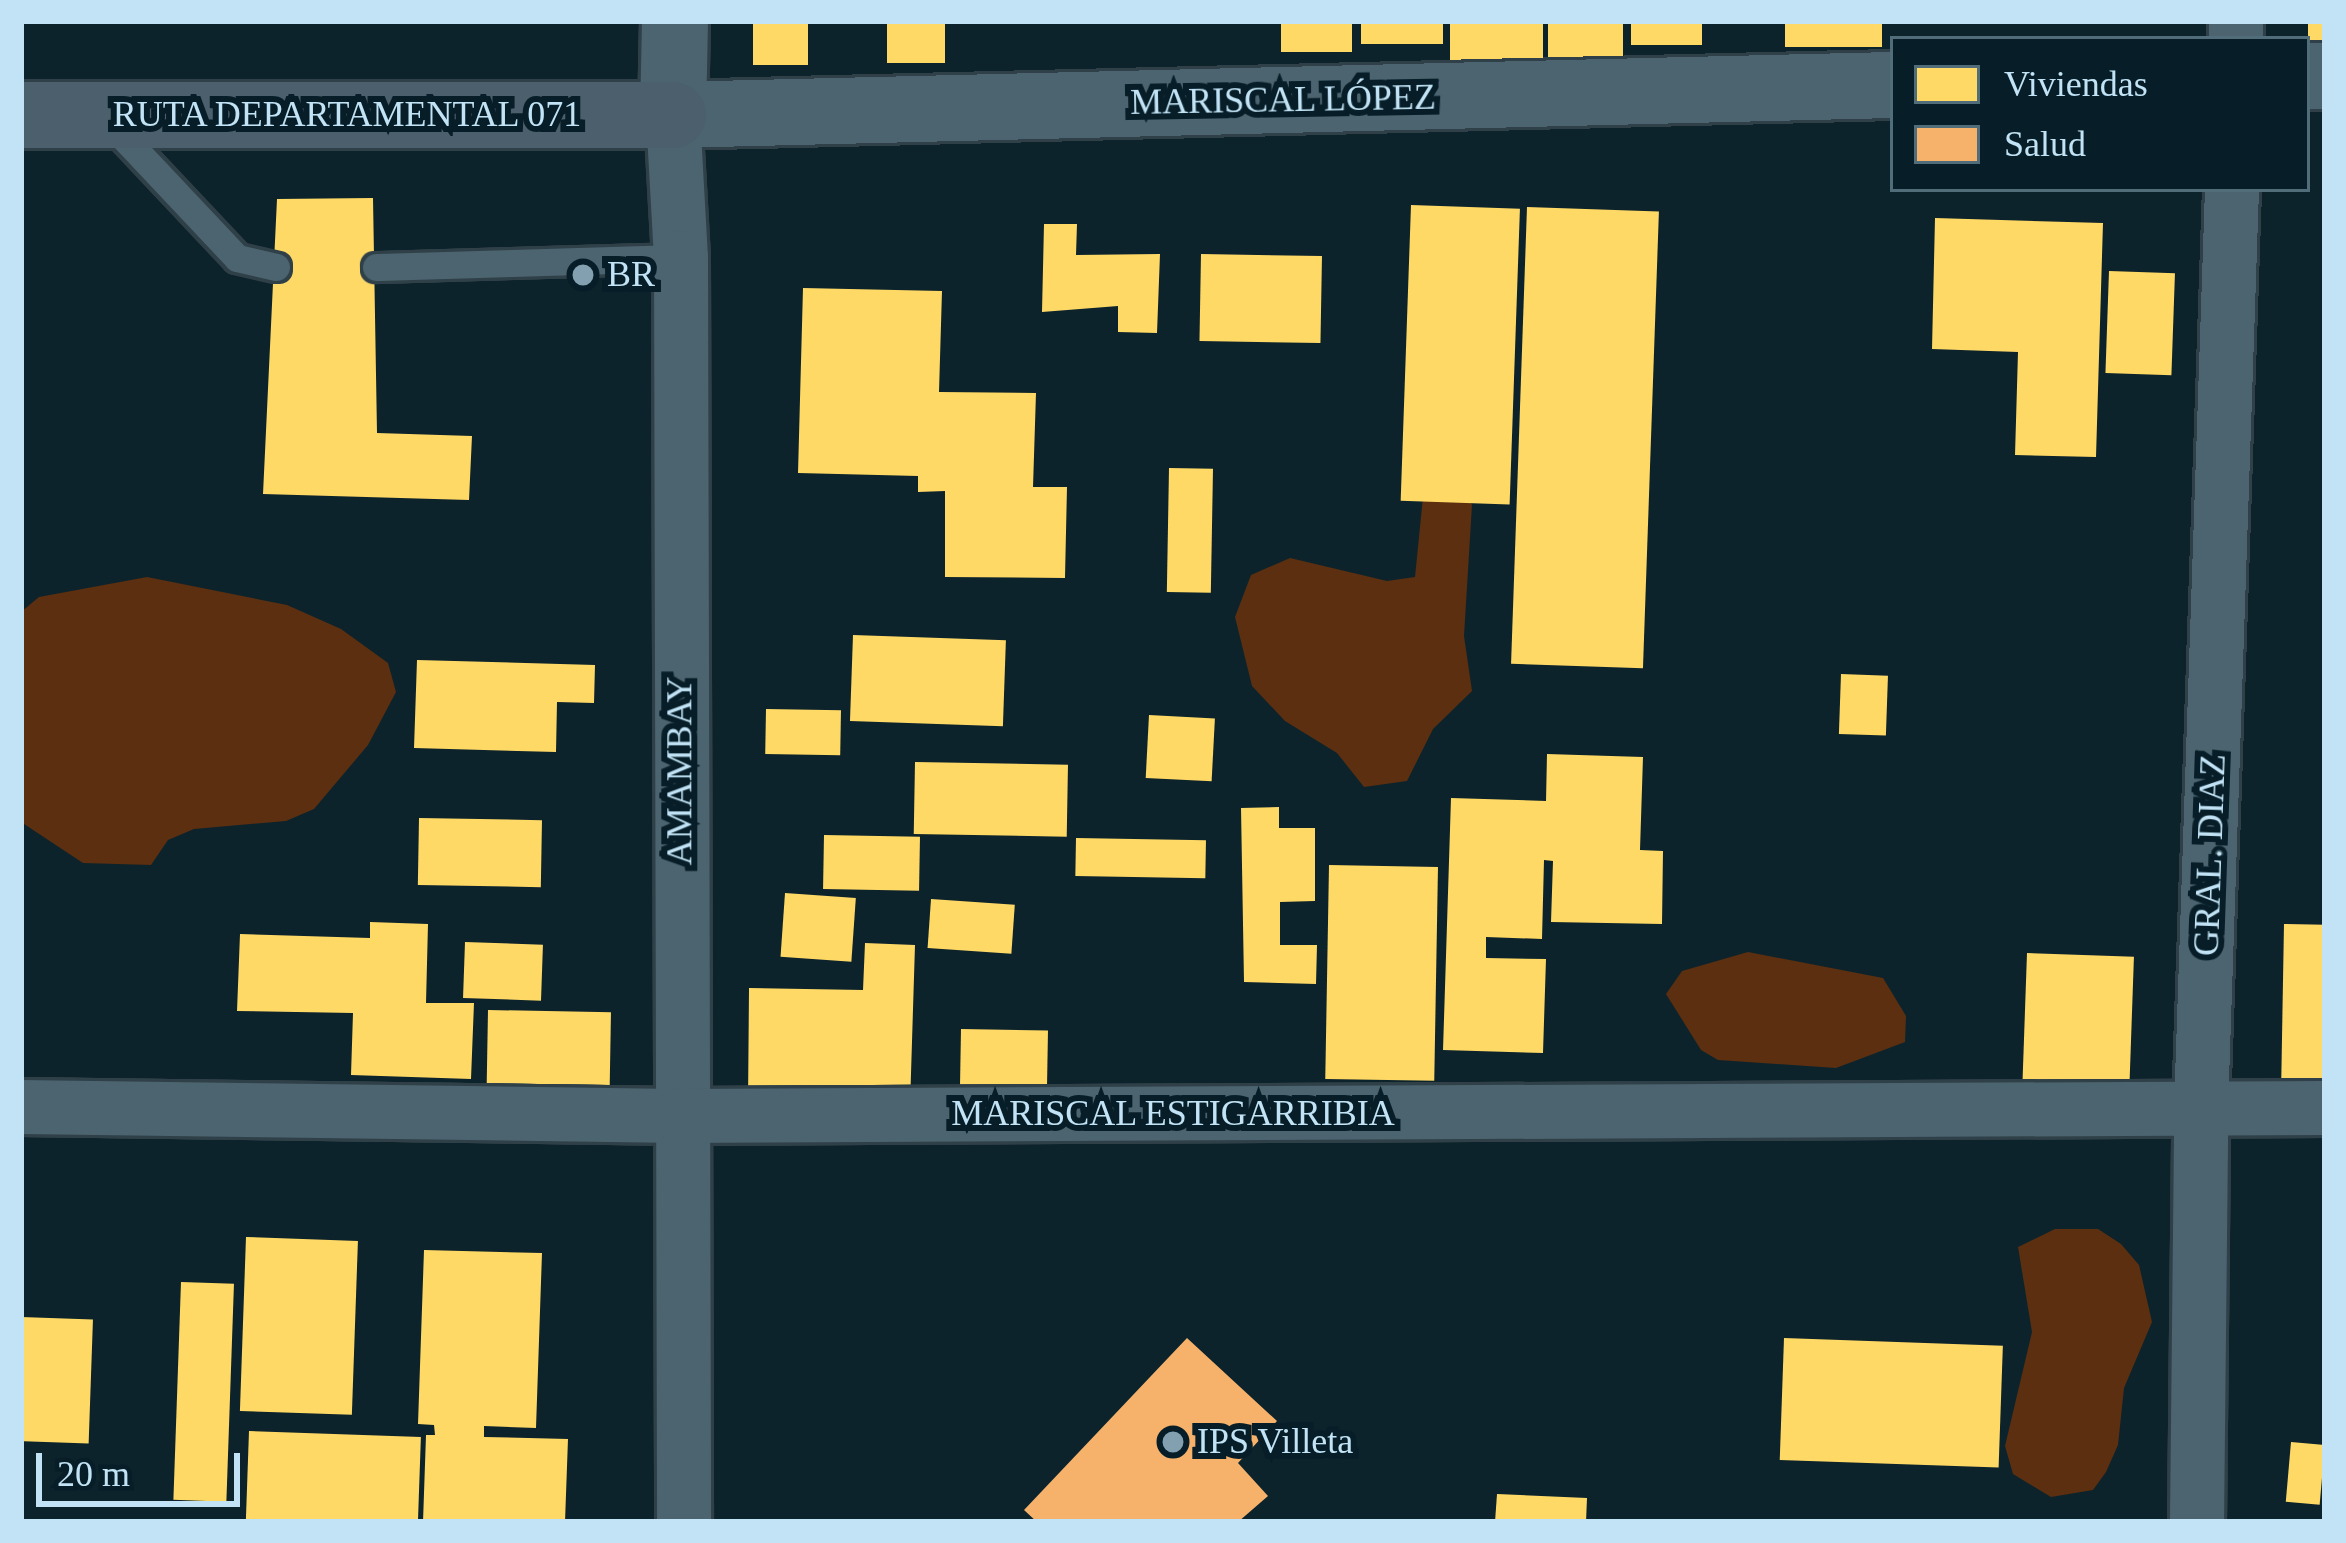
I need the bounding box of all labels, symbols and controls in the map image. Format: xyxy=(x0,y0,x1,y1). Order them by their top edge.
legend xyxy=(1890,36,2310,192)
text: Viviendas xyxy=(2004,64,2148,104)
street label: MARISCAL LÓPEZ xyxy=(1129,76,1437,124)
street label: RUTA DEPARTAMENTAL 071 xyxy=(111,93,583,137)
text: Salud xyxy=(2004,124,2086,164)
place label: BR xyxy=(607,253,655,297)
marker: BR xyxy=(570,262,596,288)
street label: AMAMBAY xyxy=(658,677,702,865)
street label: GRAL. DIAZ xyxy=(2185,753,2235,957)
street label: MARISCAL ESTIGARRIBIA xyxy=(950,1092,1396,1136)
place label: IPS Villeta xyxy=(1197,1420,1354,1464)
scale bar xyxy=(42,1429,246,1503)
marker: IPS Villeta xyxy=(1160,1429,1186,1455)
text: 20 m xyxy=(57,1454,130,1494)

